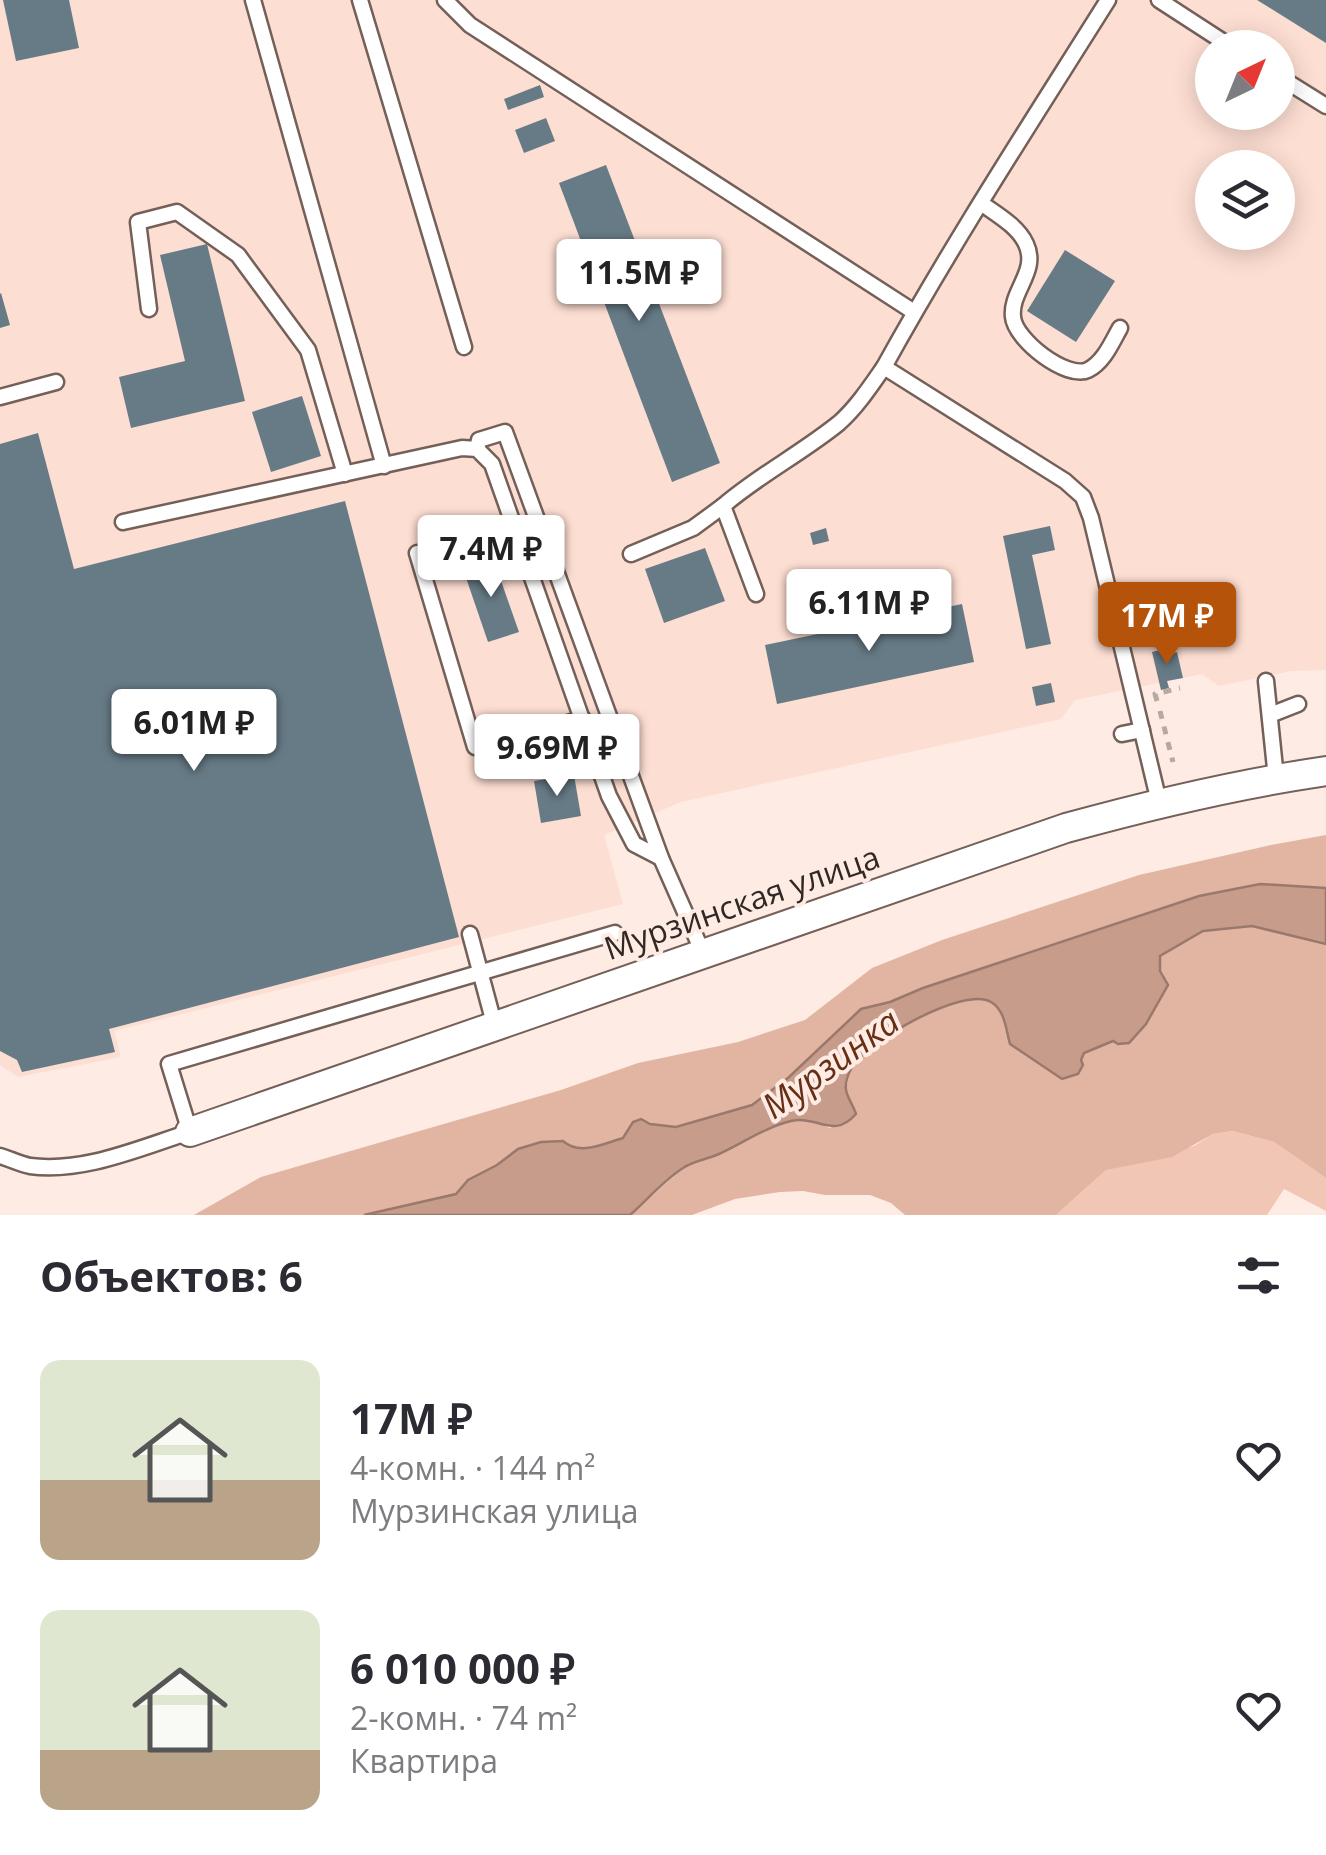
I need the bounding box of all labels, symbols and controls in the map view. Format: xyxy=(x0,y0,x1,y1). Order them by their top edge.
north arrow xyxy=(1195,30,1295,130)
map controls xyxy=(1195,30,1295,250)
button: layers xyxy=(1195,150,1295,250)
pin: 11.5M ₽ xyxy=(547,239,731,324)
text: 11.5M ₽ xyxy=(578,250,700,293)
pin: 7.4M ₽ xyxy=(410,515,572,600)
text: 7.4M ₽ xyxy=(440,526,542,569)
pin: 6.11M ₽ xyxy=(777,569,961,654)
text: 6.11M ₽ xyxy=(808,580,930,623)
pin: 17M ₽ xyxy=(1097,582,1237,667)
text: 17M ₽ xyxy=(1120,593,1214,636)
pin: 6.01M ₽ xyxy=(102,689,286,774)
text: 6.01M ₽ xyxy=(133,700,255,743)
pin: 9.69M ₽ xyxy=(465,714,649,799)
text: 9.69M ₽ xyxy=(496,725,618,768)
street label: Мурзинская улица xyxy=(598,834,885,969)
water label: Мурзинка xyxy=(752,997,908,1128)
text: Объектов: 6 xyxy=(40,1247,303,1304)
icon: filters xyxy=(1231,1248,1286,1303)
text: 17M ₽ xyxy=(350,1389,473,1446)
icon: home xyxy=(120,1400,240,1520)
icon: heart xyxy=(1231,1433,1286,1488)
text: 4-комн. · 144 m² xyxy=(350,1446,595,1489)
text: Мурзинская улица xyxy=(350,1489,639,1532)
text: 6 010 000 ₽ xyxy=(350,1639,575,1696)
icon: home xyxy=(120,1650,240,1770)
icon: heart xyxy=(1231,1683,1286,1738)
text: 2-комн. · 74 m² xyxy=(350,1696,577,1739)
text: Квартира xyxy=(350,1739,498,1782)

